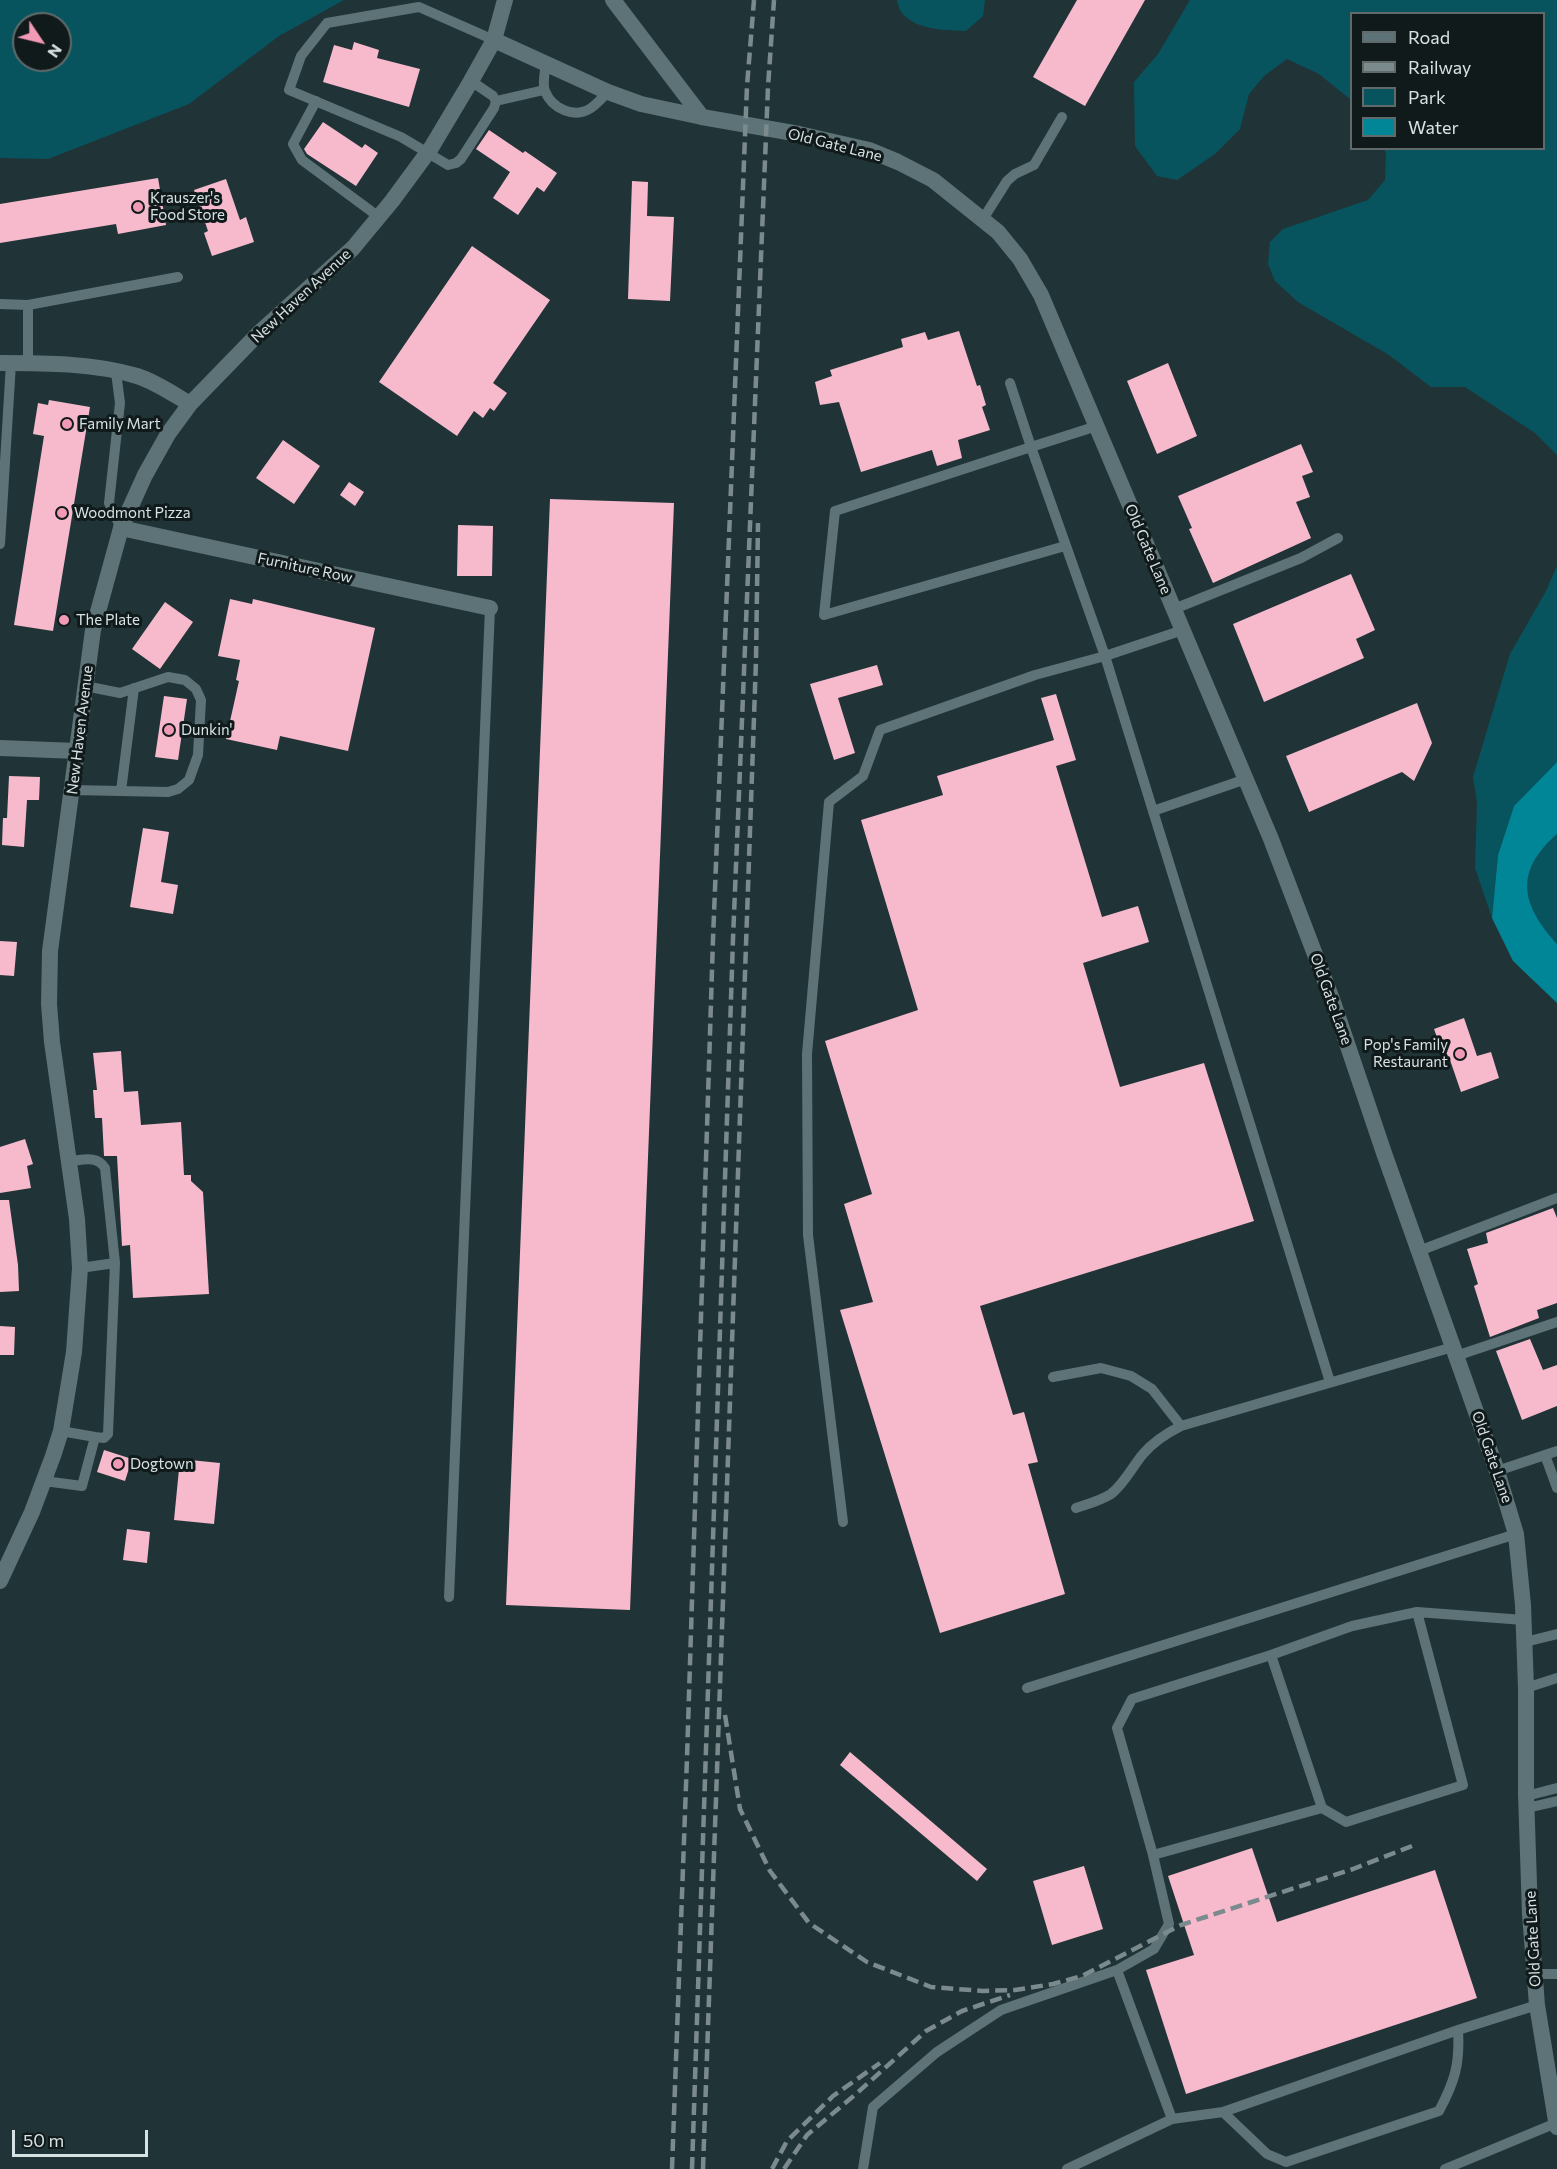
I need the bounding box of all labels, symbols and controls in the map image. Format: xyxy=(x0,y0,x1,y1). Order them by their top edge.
north arrow xyxy=(12,12,72,72)
legend xyxy=(1350,12,1545,150)
text: Road xyxy=(1408,26,1450,48)
text: N xyxy=(44,41,67,62)
text: Railway xyxy=(1408,56,1471,78)
text: Park xyxy=(1408,86,1446,108)
text: Water xyxy=(1408,116,1459,138)
street label: Old Gate Lane xyxy=(786,125,884,165)
place label: Krauszer's Food Store xyxy=(150,189,225,224)
marker: Krauszer's Food Store xyxy=(131,200,145,214)
street label: New Haven Avenue xyxy=(247,245,355,347)
place label: Family Mart xyxy=(79,415,161,433)
marker: Family Mart xyxy=(60,417,74,431)
street label: Old Gate Lane xyxy=(1121,501,1175,597)
place label: Woodmont Pizza xyxy=(74,504,191,522)
marker: Woodmont Pizza xyxy=(55,506,69,520)
street label: Furniture Row xyxy=(256,549,354,587)
place label: The Plate xyxy=(76,611,140,629)
marker: The Plate xyxy=(57,613,71,627)
street label: New Haven Avenue xyxy=(63,665,97,795)
place label: Dunkin' xyxy=(181,721,233,739)
marker: Dunkin' xyxy=(162,723,176,737)
street label: Old Gate Lane xyxy=(1306,951,1356,1047)
place label: Pop's Family Restaurant xyxy=(1364,1036,1448,1071)
marker: Pop's Family Restaurant xyxy=(1453,1047,1467,1061)
street label: Old Gate Lane xyxy=(1468,1409,1516,1505)
place label: Dogtown xyxy=(130,1455,193,1473)
marker: Dogtown xyxy=(111,1457,125,1471)
street label: Old Gate Lane xyxy=(1521,1890,1545,1988)
scale bar xyxy=(15,2118,152,2156)
text: 50 m xyxy=(23,2129,64,2151)

